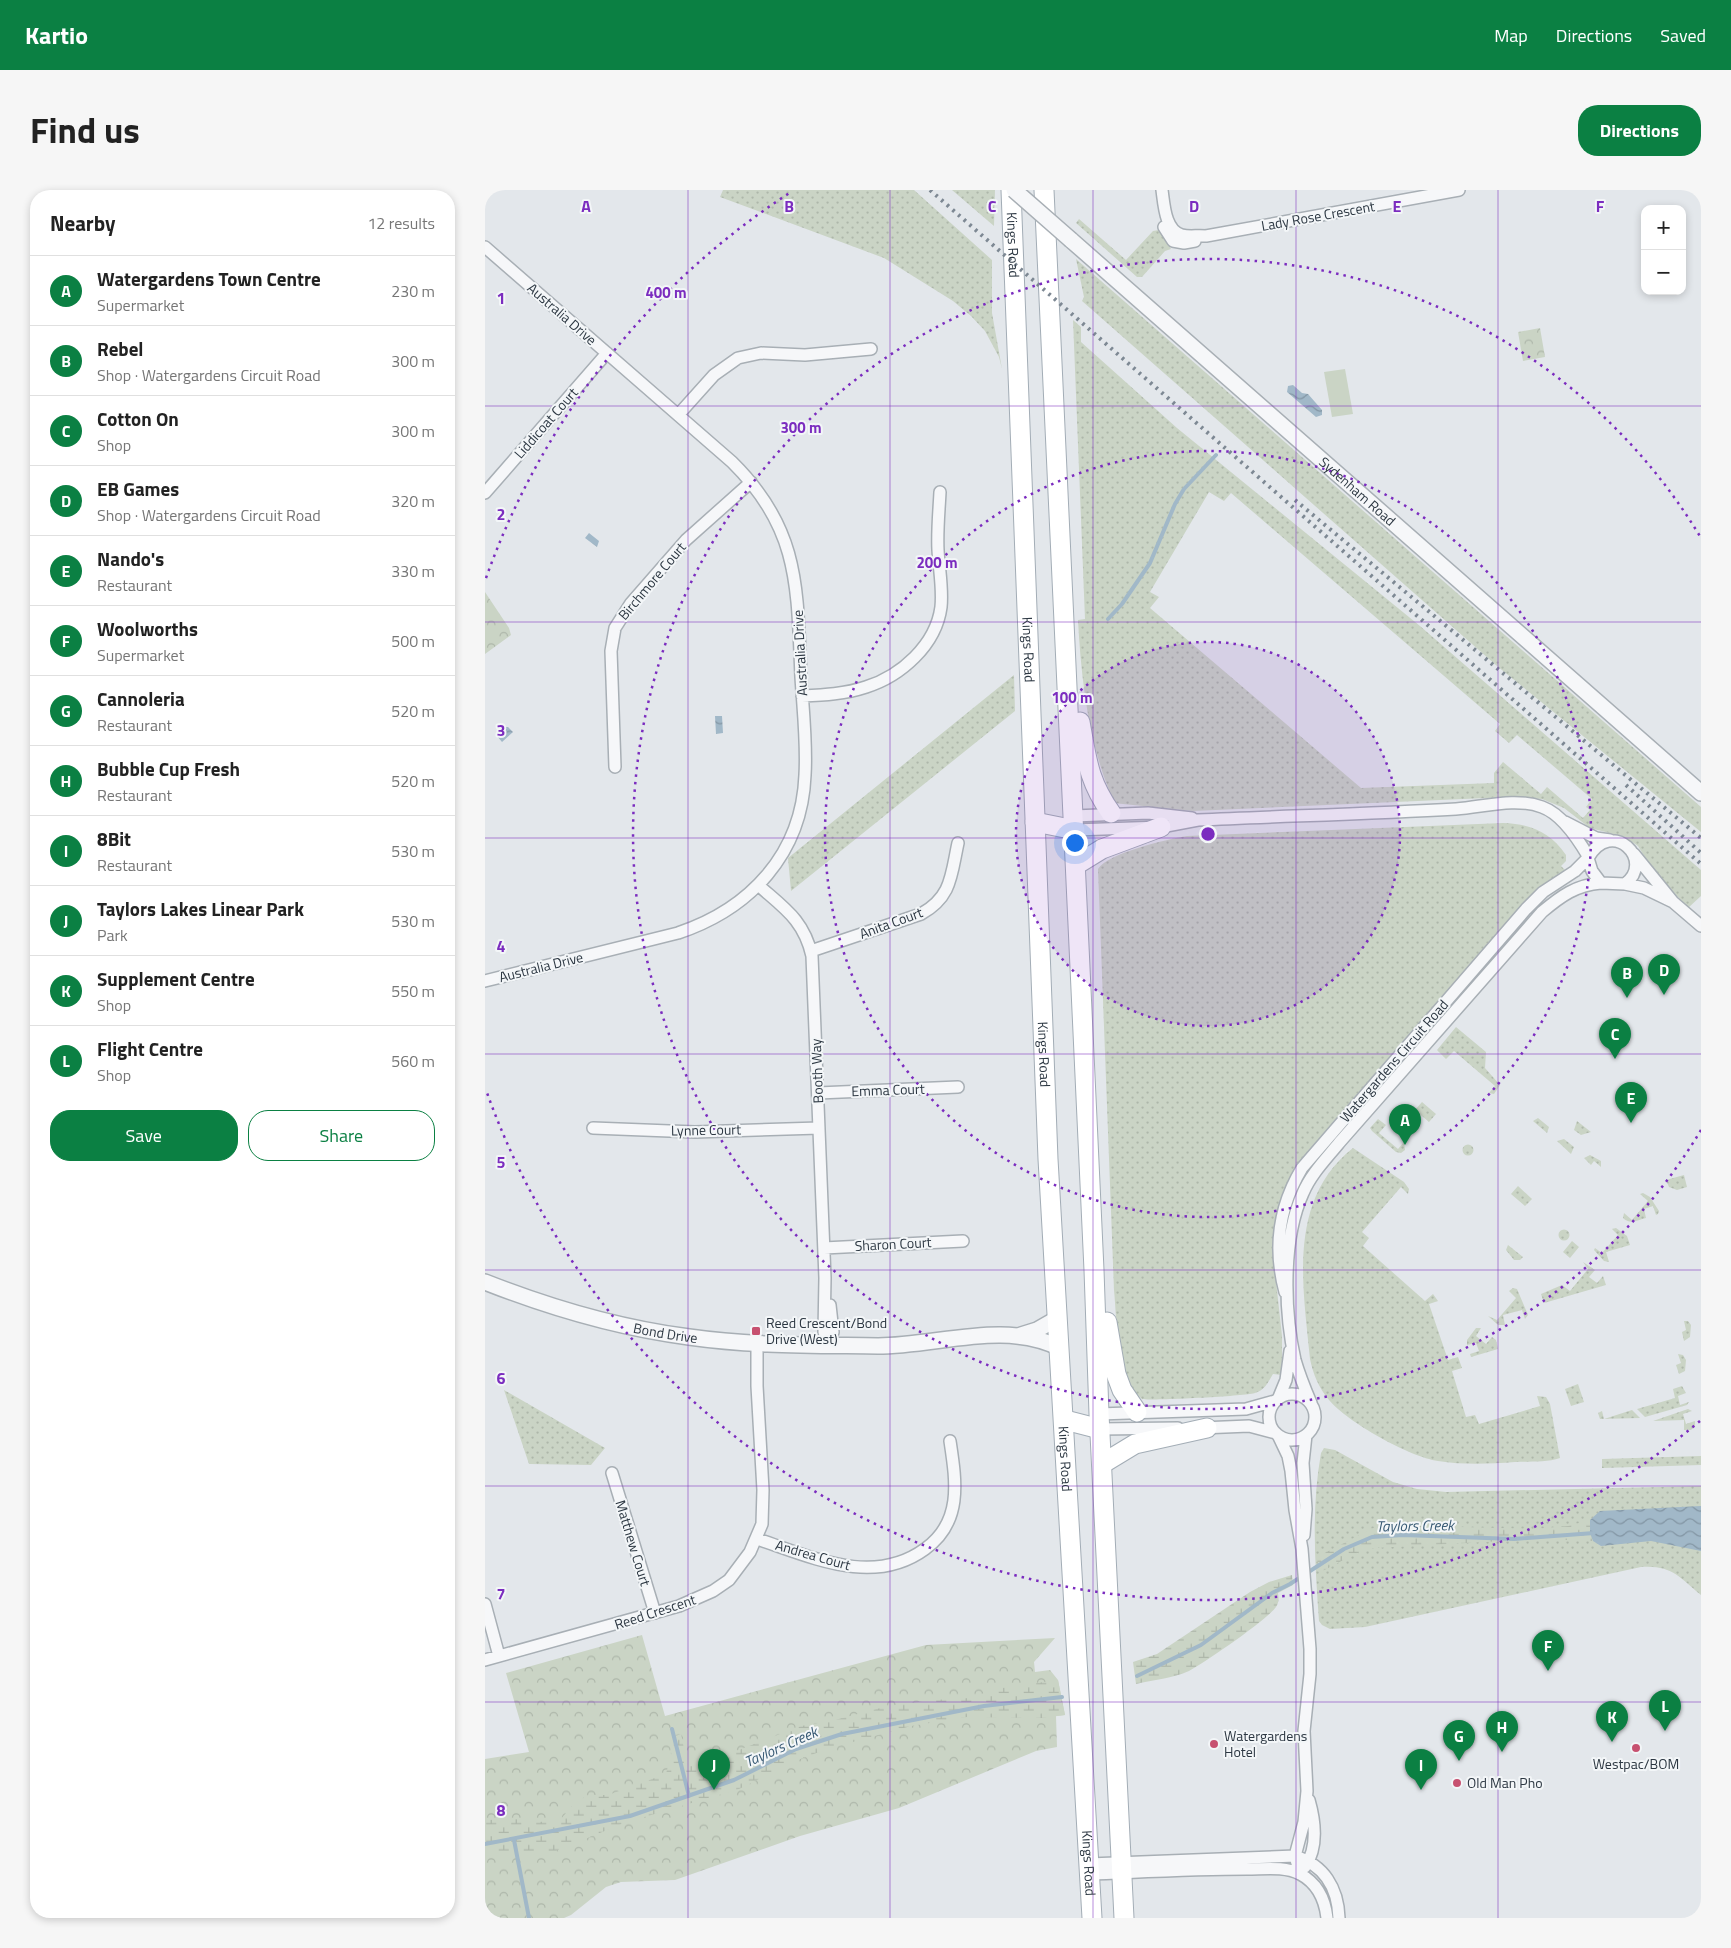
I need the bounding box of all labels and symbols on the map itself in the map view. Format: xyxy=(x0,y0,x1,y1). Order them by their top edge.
text: A xyxy=(581,194,591,218)
text: B xyxy=(784,194,794,218)
text: C xyxy=(988,194,997,218)
text: D xyxy=(1189,194,1199,218)
text: E xyxy=(1393,194,1402,218)
text: F xyxy=(1596,194,1605,218)
street label: Lady Rose Crescent xyxy=(1260,195,1376,236)
street label: Kings Road xyxy=(1002,212,1025,278)
street label: Australia Drive xyxy=(523,277,602,350)
text: 400 m xyxy=(645,281,687,304)
text: 1 xyxy=(497,286,505,310)
street label: Liddicoat Court xyxy=(509,382,583,463)
text: 300 m xyxy=(780,416,822,439)
street label: Sydenham Road xyxy=(1315,451,1401,530)
text: 2 xyxy=(497,502,505,526)
street label: Birchmore Court xyxy=(613,537,691,624)
text: 200 m xyxy=(916,551,958,574)
street label: Australia Drive xyxy=(787,609,812,697)
street label: Kings Road xyxy=(1017,616,1041,683)
text: 100 m xyxy=(1051,686,1093,709)
text: 3 xyxy=(497,718,505,742)
centre of rings xyxy=(1199,825,1217,843)
your location xyxy=(1062,830,1088,856)
street label: Anita Court xyxy=(856,901,926,944)
text: 4 xyxy=(497,934,506,958)
street label: Australia Drive xyxy=(497,946,585,987)
pin: D xyxy=(1648,954,1680,995)
pin: B xyxy=(1611,957,1643,998)
street label: Watergardens Circuit Road xyxy=(1334,995,1453,1127)
pin: C xyxy=(1599,1018,1631,1059)
street label: Kings Road xyxy=(1033,1021,1056,1088)
street label: Booth Way xyxy=(805,1038,828,1104)
street label: Emma Court xyxy=(851,1078,925,1101)
pin: E xyxy=(1615,1082,1647,1123)
pin: A xyxy=(1389,1104,1421,1145)
street label: Lynne Court xyxy=(671,1118,741,1141)
text: 5 xyxy=(497,1150,506,1174)
street label: Sharon Court xyxy=(854,1231,932,1256)
place label: Reed Crescent/Bond Drive (West) xyxy=(766,1312,887,1349)
street label: Bond Drive xyxy=(632,1317,699,1348)
marker: Reed Crescent/Bond Drive (West) xyxy=(750,1325,762,1337)
text: 6 xyxy=(497,1366,506,1390)
street label: Kings Road xyxy=(1053,1425,1078,1492)
street label: Matthew Court xyxy=(610,1497,657,1589)
water label: Taylors Creek xyxy=(1376,1513,1456,1538)
street label: Andrea Court xyxy=(773,1534,853,1575)
text: 7 xyxy=(497,1582,505,1606)
street label: Reed Crescent xyxy=(611,1588,698,1635)
pin: F xyxy=(1532,1630,1564,1671)
pin: L xyxy=(1649,1690,1681,1731)
pin: K xyxy=(1596,1701,1628,1742)
pin: H xyxy=(1486,1711,1518,1752)
water label: Taylors Creek xyxy=(741,1719,823,1773)
pin: G xyxy=(1443,1720,1475,1761)
place label: Watergardens Hotel xyxy=(1224,1725,1307,1762)
marker: Watergardens Hotel xyxy=(1208,1738,1220,1750)
marker: Westpac/BOM xyxy=(1630,1742,1642,1754)
pin: J xyxy=(698,1749,730,1790)
pin: I xyxy=(1405,1749,1437,1790)
place label: Westpac/BOM xyxy=(1593,1753,1679,1774)
place label: Old Man Pho xyxy=(1467,1772,1543,1793)
marker: Old Man Pho xyxy=(1451,1777,1463,1789)
text: 8 xyxy=(497,1798,506,1822)
street label: Kings Road xyxy=(1077,1830,1102,1896)

